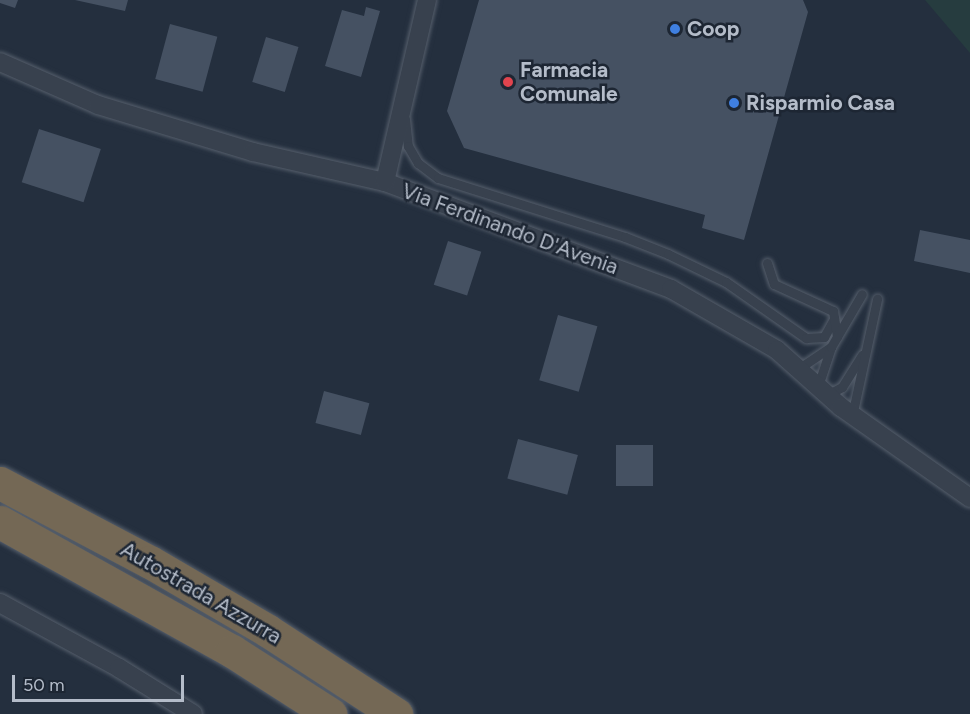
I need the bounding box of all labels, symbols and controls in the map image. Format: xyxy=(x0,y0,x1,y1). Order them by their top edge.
place label: Coop xyxy=(687,16,739,42)
marker: Coop xyxy=(668,22,682,36)
place label: Farmacia Comunale xyxy=(520,57,618,107)
marker: Farmacia Comunale xyxy=(501,75,515,89)
place label: Risparmio Casa xyxy=(746,90,895,116)
marker: Risparmio Casa xyxy=(727,96,741,110)
street label: Via Ferdinando D'Avenia xyxy=(398,178,622,280)
street label: Autostrada Azzurra xyxy=(116,537,286,649)
scale bar xyxy=(15,663,188,701)
text: 50 m xyxy=(23,674,65,696)

